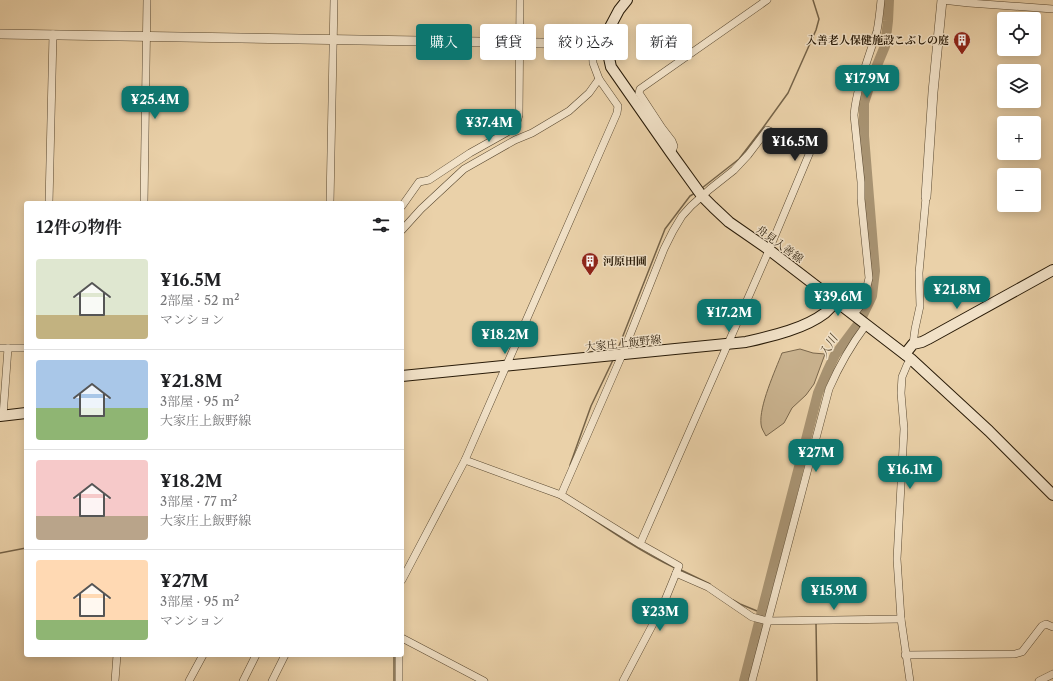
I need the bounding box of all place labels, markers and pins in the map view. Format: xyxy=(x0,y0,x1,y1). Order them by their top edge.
building icon: 入善老人保健施設こぶしの庭 xyxy=(952,30,972,55)
place label: 入善老人保健施設こぶしの庭 xyxy=(806,33,949,47)
pin: ¥17.9M xyxy=(834,65,900,99)
pin: ¥25.4M xyxy=(122,86,188,120)
pin: ¥37.4M xyxy=(456,109,522,143)
pin: ¥16.5M xyxy=(762,128,828,162)
building icon: 河原田圃 xyxy=(580,251,600,276)
place label: 河原田圃 xyxy=(603,254,647,268)
pin: ¥21.8M xyxy=(924,276,990,310)
pin: ¥39.6M xyxy=(805,283,871,317)
pin: ¥17.2M xyxy=(696,299,762,333)
pin: ¥18.2M xyxy=(472,321,538,355)
pin: ¥27M xyxy=(792,439,840,473)
pin: ¥16.1M xyxy=(877,456,943,490)
pin: ¥15.9M xyxy=(801,577,867,611)
pin: ¥23M xyxy=(636,598,684,632)

